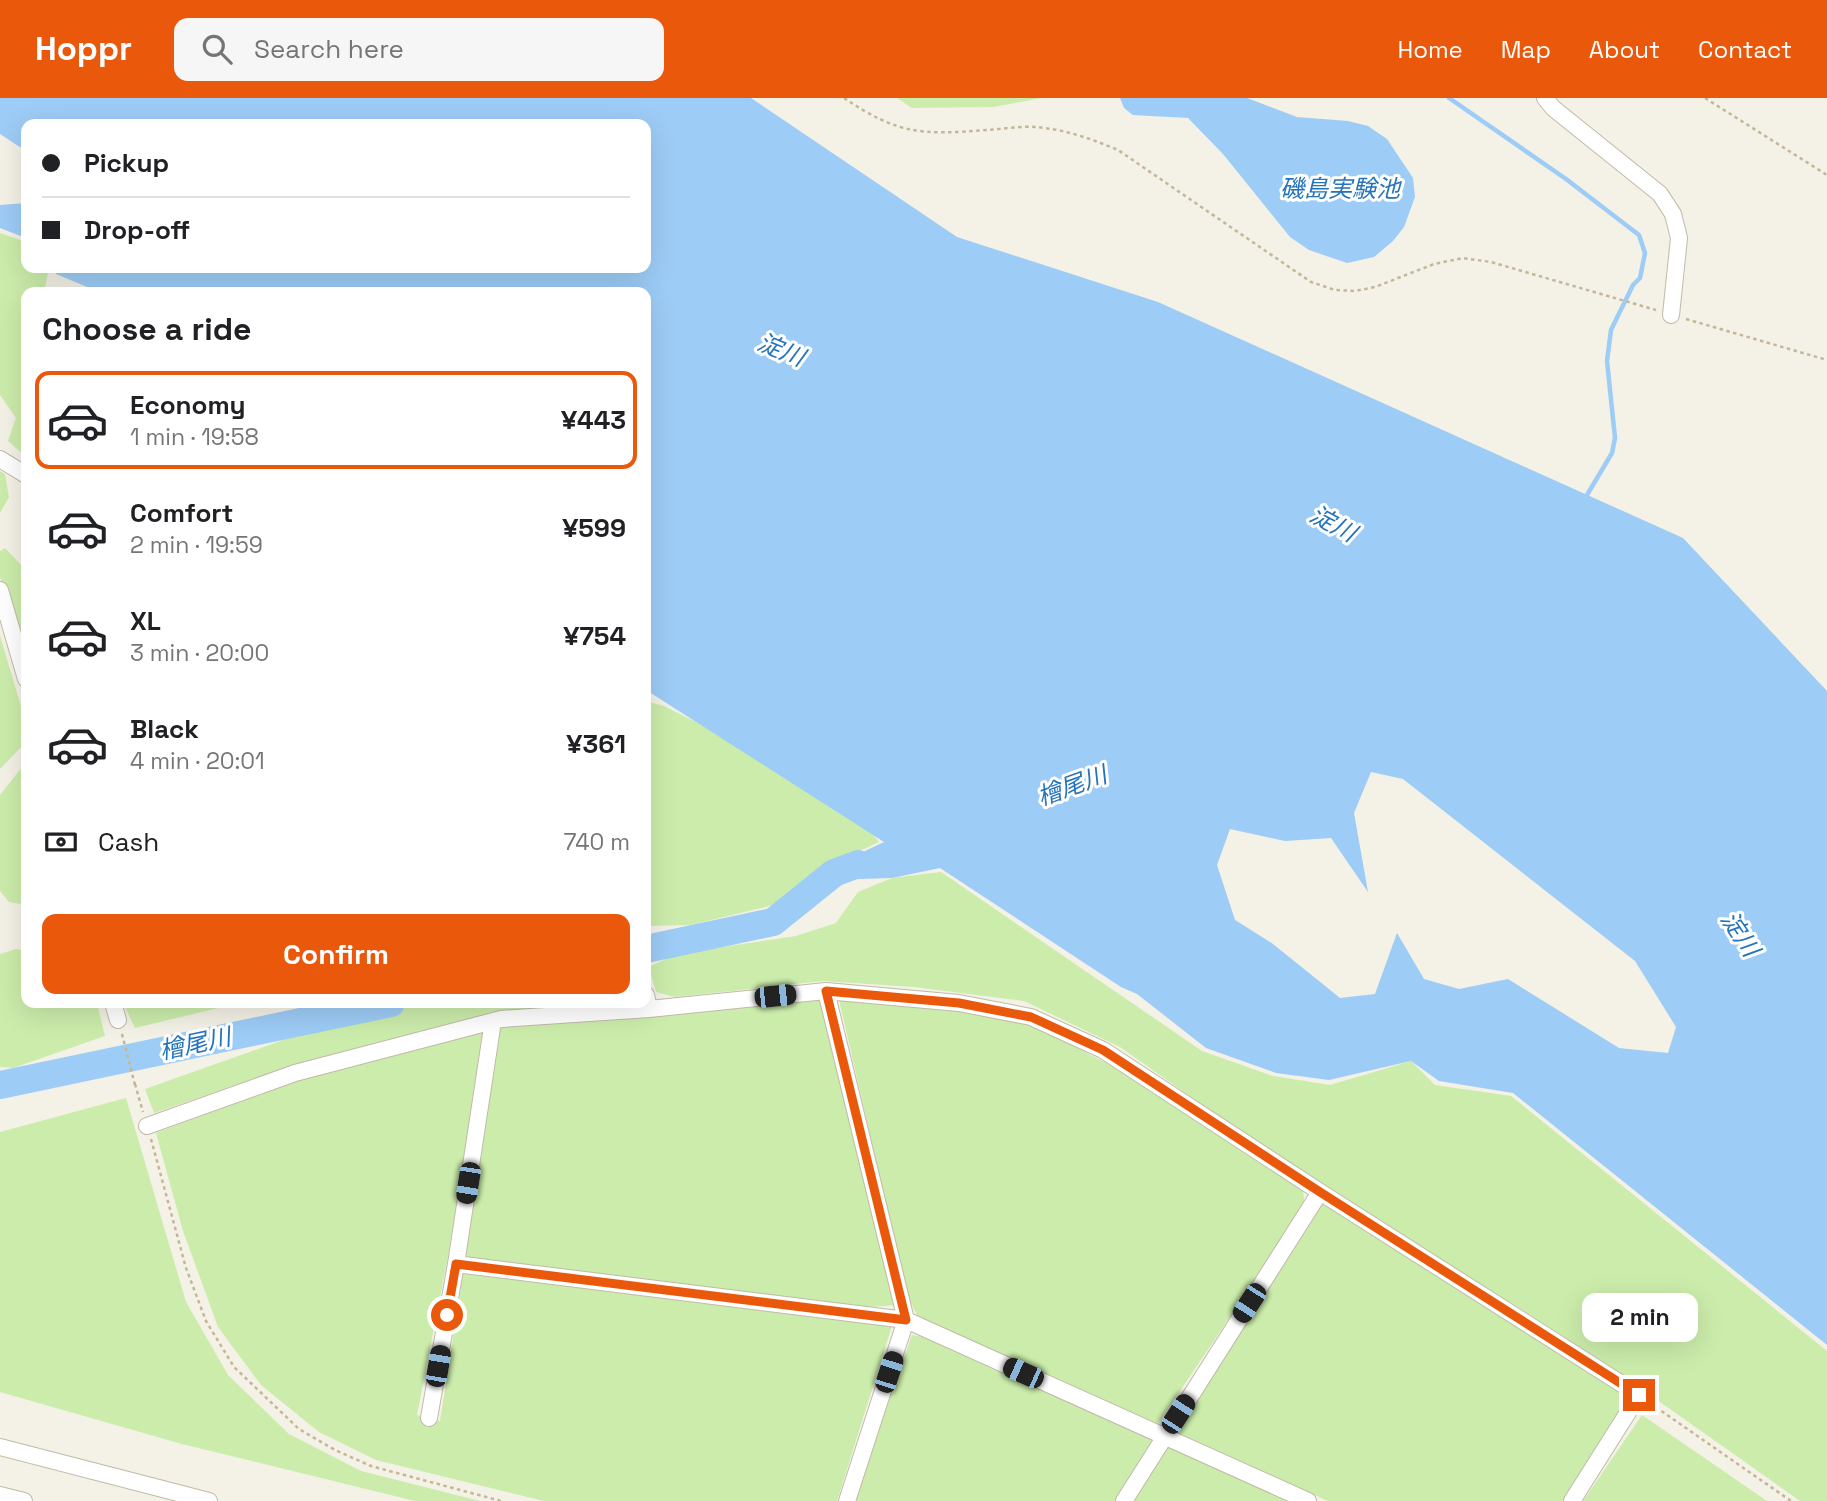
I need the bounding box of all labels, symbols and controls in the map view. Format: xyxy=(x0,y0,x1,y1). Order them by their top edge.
search box xyxy=(174,18,664,81)
text: Hoppr xyxy=(35,28,132,70)
icon: search xyxy=(198,30,236,68)
text: Search here xyxy=(254,32,404,66)
text: Home xyxy=(1397,34,1463,65)
text: Map xyxy=(1501,34,1551,65)
text: About xyxy=(1589,34,1660,65)
text: Contact xyxy=(1698,34,1792,65)
text: Pickup xyxy=(84,146,169,180)
water label: 磯島実験池 xyxy=(1280,173,1402,204)
text: Drop-off xyxy=(84,213,190,247)
text: Choose a ride xyxy=(42,309,252,349)
water label: 淀川 xyxy=(753,326,812,374)
text: Economy xyxy=(130,388,246,422)
icon: car xyxy=(46,389,109,452)
text: ¥443 xyxy=(561,403,626,437)
text: 1 min · 19:58 xyxy=(130,422,259,452)
text: Comfort xyxy=(130,496,233,530)
icon: car xyxy=(46,497,109,560)
water label: 淀川 xyxy=(1305,499,1364,550)
text: ¥599 xyxy=(562,511,626,545)
text: 2 min · 19:59 xyxy=(130,530,263,560)
text: XL xyxy=(130,604,161,638)
icon: car xyxy=(46,605,109,668)
text: ¥754 xyxy=(563,619,626,653)
text: 3 min · 20:00 xyxy=(130,638,269,668)
text: Black xyxy=(130,712,199,746)
icon: car xyxy=(46,713,109,776)
text: ¥361 xyxy=(566,727,626,761)
text: 4 min · 20:01 xyxy=(130,746,265,776)
water label: 檜尾川 xyxy=(1033,758,1114,812)
icon: cash xyxy=(42,823,80,861)
text: Cash xyxy=(98,825,159,859)
text: 740 m xyxy=(564,827,630,857)
water label: 淀川 xyxy=(1714,905,1768,965)
button: Confirm xyxy=(42,914,630,994)
car xyxy=(754,983,797,1009)
water label: 檜尾川 xyxy=(156,1020,236,1066)
car xyxy=(455,1161,482,1205)
car xyxy=(1229,1280,1270,1326)
callout: 2 min xyxy=(1581,1294,1697,1342)
route start xyxy=(431,1299,463,1331)
text: 2 min xyxy=(1610,1302,1670,1332)
car xyxy=(425,1343,452,1389)
car xyxy=(873,1349,906,1395)
car xyxy=(1000,1355,1047,1391)
route end xyxy=(1623,1379,1655,1411)
car xyxy=(1158,1391,1199,1437)

